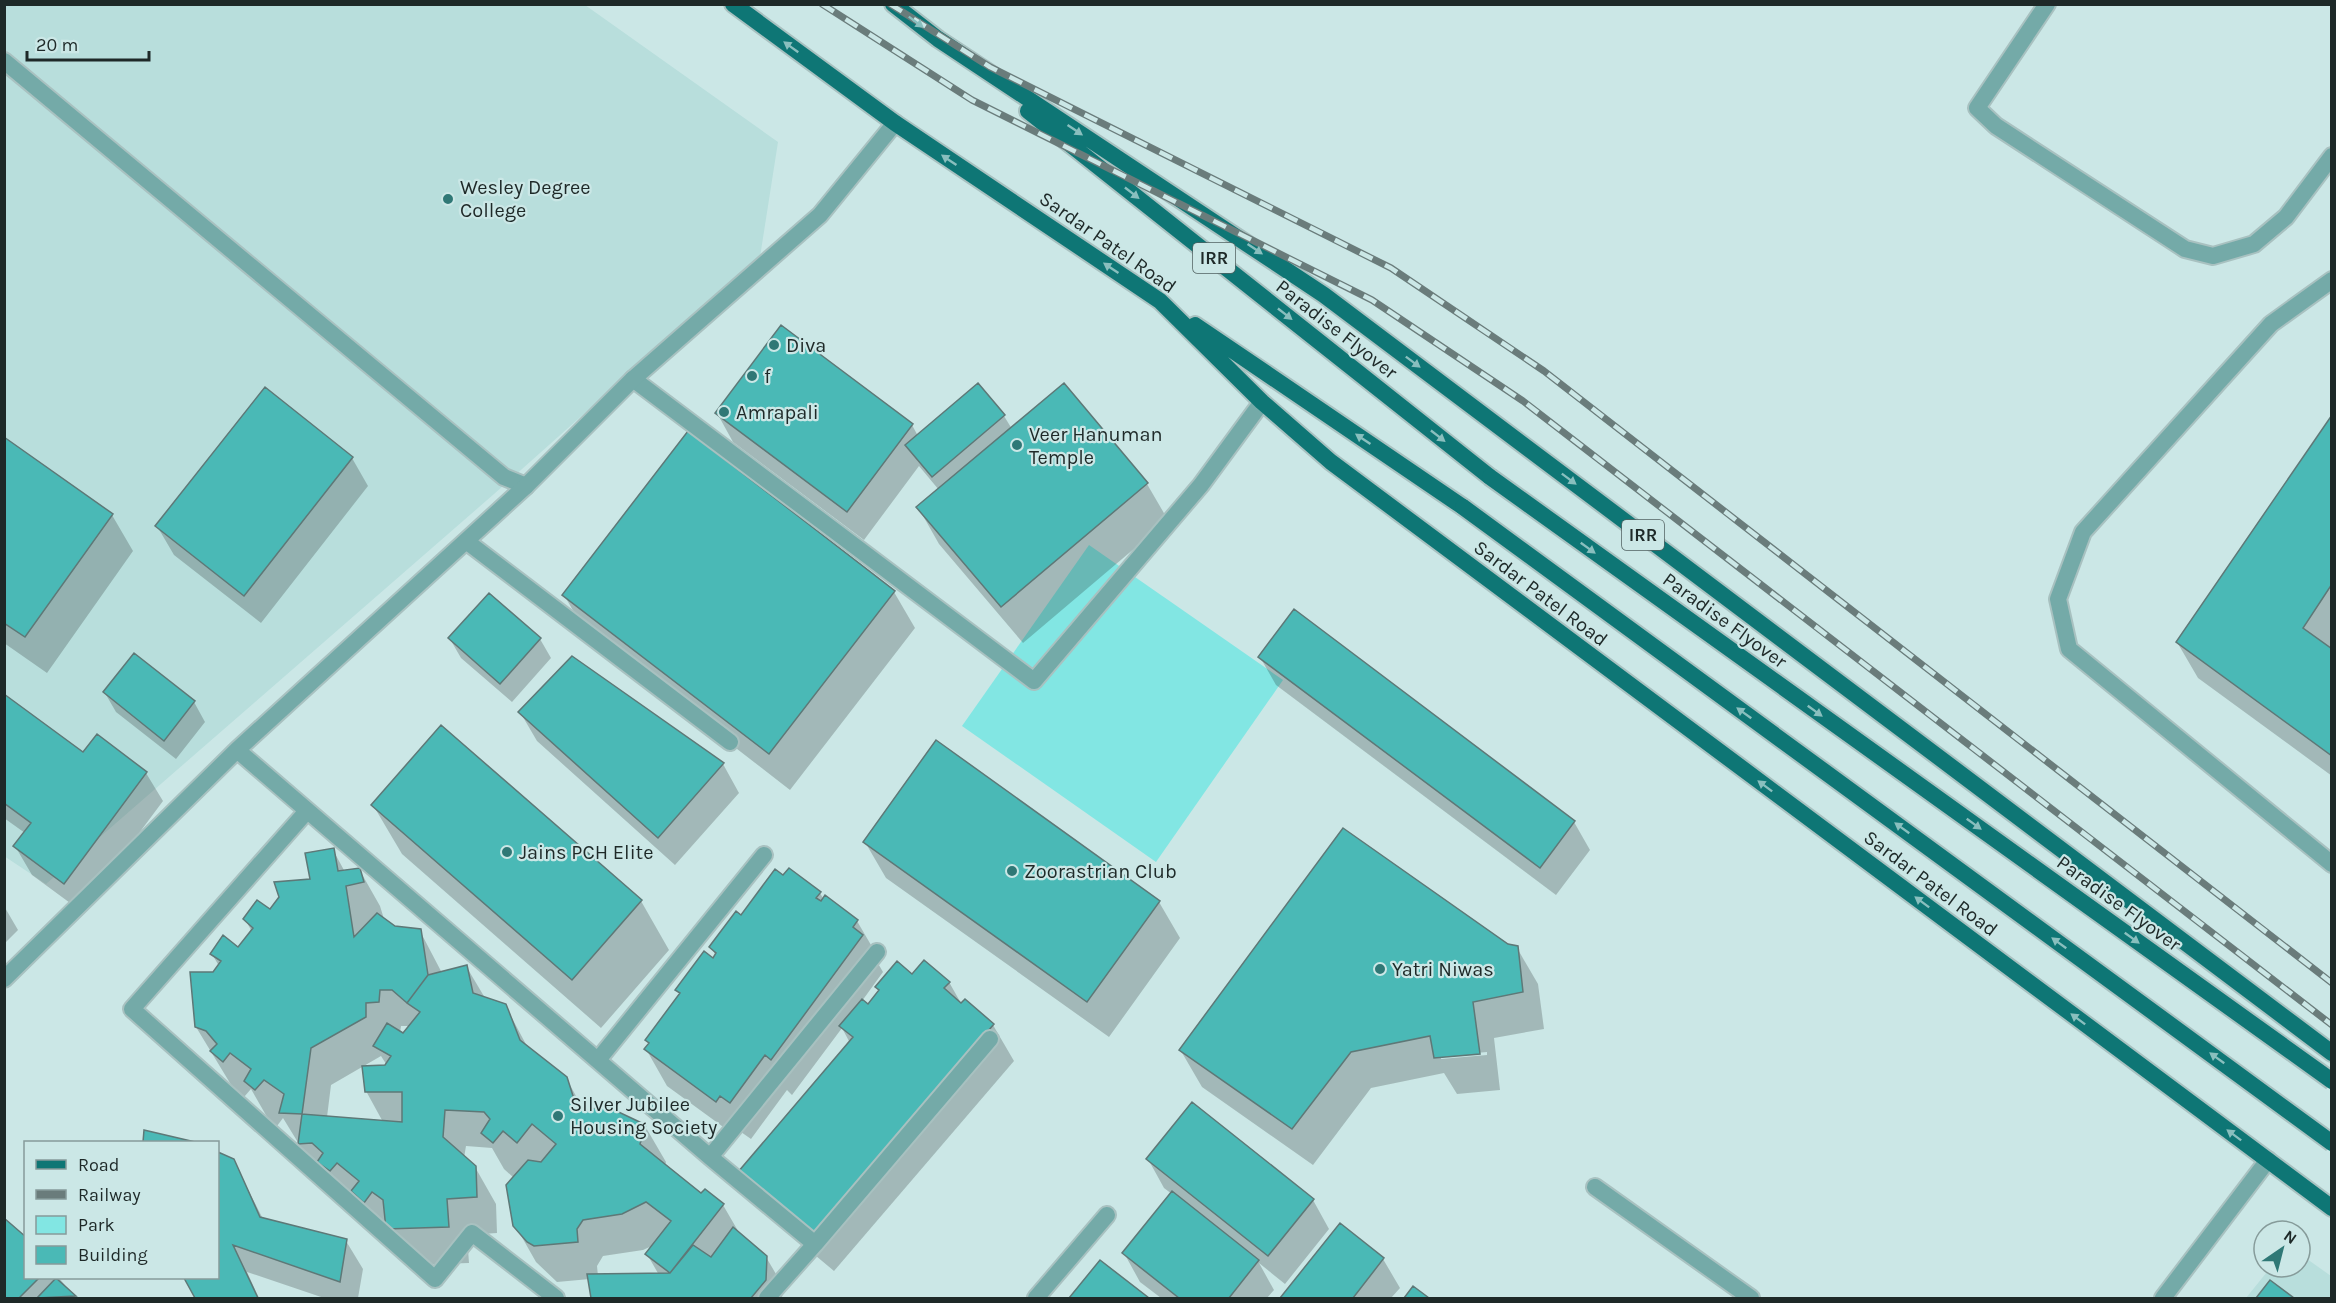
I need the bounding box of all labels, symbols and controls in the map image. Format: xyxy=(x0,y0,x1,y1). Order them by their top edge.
one-way arrow xyxy=(908,15,923,27)
scale bar xyxy=(27,24,148,62)
text: 20 m xyxy=(36,34,78,56)
one-way arrow xyxy=(783,41,798,53)
one-way arrow xyxy=(1066,124,1083,135)
one-way arrow xyxy=(942,154,958,166)
place label: Wesley Degree College xyxy=(460,176,590,222)
street label: Sardar Patel Road xyxy=(1035,187,1180,298)
one-way arrow xyxy=(1124,187,1140,200)
marker: Wesley Degree College xyxy=(441,192,455,206)
road number: IRR xyxy=(1193,243,1235,273)
one-way arrow xyxy=(1246,243,1262,255)
one-way arrow xyxy=(1103,263,1120,274)
street label: Paradise Flyover xyxy=(1271,275,1403,384)
one-way arrow xyxy=(1277,308,1293,321)
place label: Diva xyxy=(786,334,826,357)
marker: Diva xyxy=(767,338,781,352)
one-way arrow xyxy=(1406,356,1421,368)
place label: f xyxy=(764,365,771,388)
marker: f xyxy=(745,369,759,383)
place label: Amrapali xyxy=(736,401,819,424)
marker: Amrapali xyxy=(717,405,731,419)
place label: Veer Hanuman Temple xyxy=(1029,423,1162,469)
one-way arrow xyxy=(1430,429,1445,441)
one-way arrow xyxy=(1355,433,1371,445)
marker: Veer Hanuman Temple xyxy=(1010,438,1024,452)
one-way arrow xyxy=(1561,473,1577,486)
road number: IRR xyxy=(1622,520,1664,550)
street label: Sardar Patel Road xyxy=(1469,536,1612,651)
one-way arrow xyxy=(1580,542,1596,554)
street label: Paradise Flyover xyxy=(1658,568,1792,674)
one-way arrow xyxy=(1808,704,1823,716)
one-way arrow xyxy=(1737,707,1753,719)
one-way arrow xyxy=(1758,780,1773,792)
one-way arrow xyxy=(1965,818,1981,830)
one-way arrow xyxy=(1894,822,1910,834)
street label: Sardar Patel Road xyxy=(1859,826,2002,941)
place label: Jains PCH Elite xyxy=(519,841,653,864)
marker: Jains PCH Elite xyxy=(500,845,514,859)
street label: Paradise Flyover xyxy=(2052,851,2186,957)
place label: Zoorastrian Club xyxy=(1024,860,1177,883)
marker: Zoorastrian Club xyxy=(1005,864,1019,878)
one-way arrow xyxy=(1914,896,1930,908)
one-way arrow xyxy=(2123,932,2139,944)
one-way arrow xyxy=(2052,937,2068,949)
place label: Yatri Niwas xyxy=(1392,958,1494,981)
marker: Yatri Niwas xyxy=(1373,962,1387,976)
one-way arrow xyxy=(2070,1012,2086,1025)
one-way arrow xyxy=(2209,1053,2224,1065)
place label: Silver Jubilee Housing Society xyxy=(570,1093,717,1139)
marker: Silver Jubilee Housing Society xyxy=(551,1109,565,1123)
one-way arrow xyxy=(2227,1129,2243,1141)
legend xyxy=(24,1141,219,1279)
text: Road xyxy=(78,1154,119,1176)
text: Railway xyxy=(78,1184,141,1206)
text: Park xyxy=(78,1214,115,1236)
north arrow xyxy=(2252,1219,2312,1279)
text: N xyxy=(2280,1226,2300,1248)
text: Building xyxy=(78,1244,148,1266)

